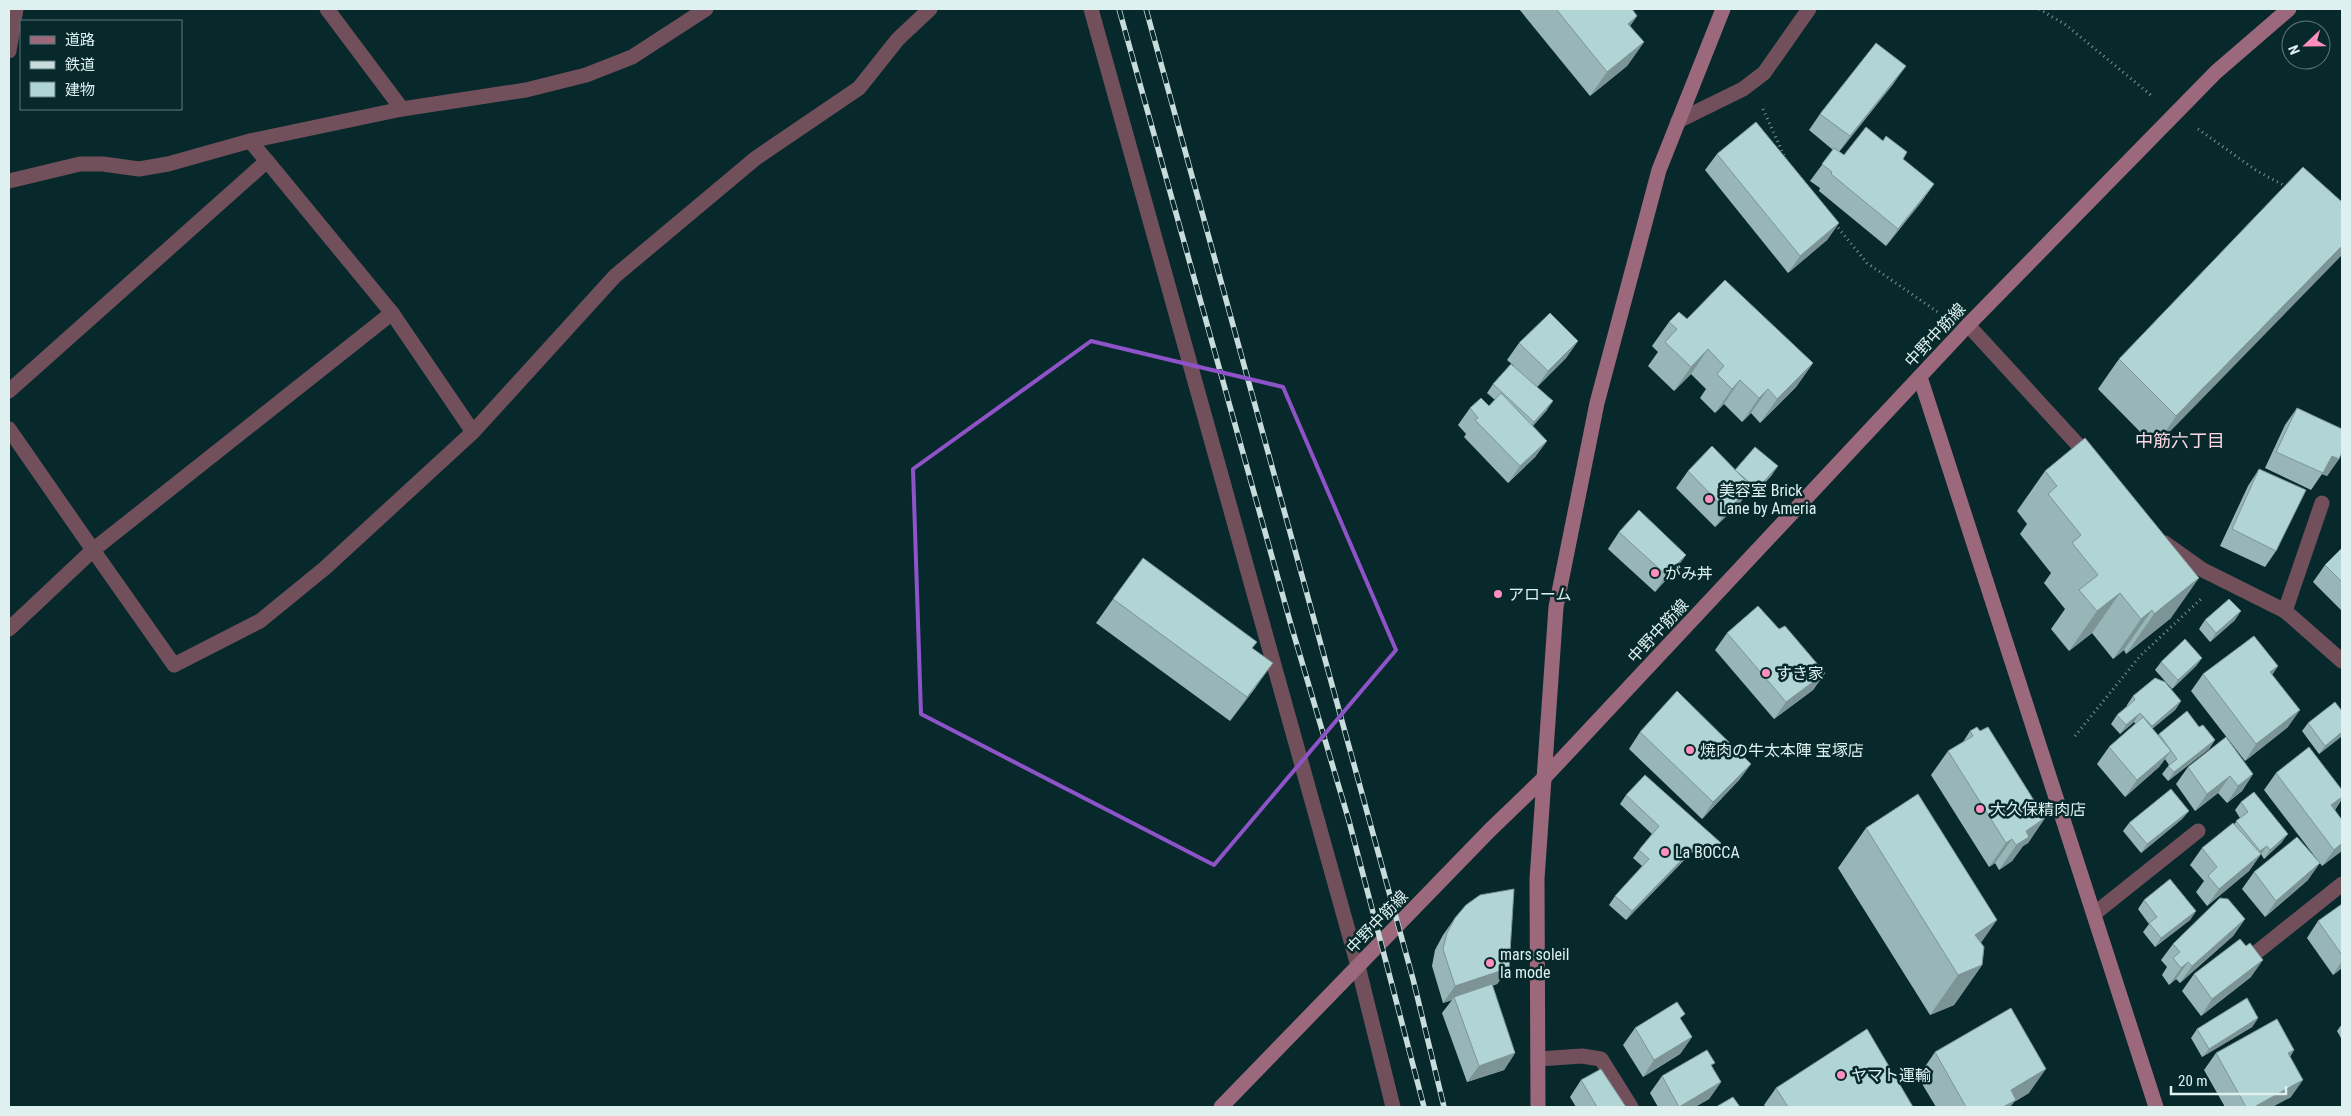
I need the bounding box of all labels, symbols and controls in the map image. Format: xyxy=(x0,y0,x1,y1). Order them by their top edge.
legend xyxy=(20,20,182,110)
north arrow xyxy=(2281,20,2331,70)
text: 道路 xyxy=(65,31,95,49)
text: N xyxy=(2285,43,2303,57)
text: 鉄道 xyxy=(65,56,95,74)
text: 建物 xyxy=(65,81,95,99)
street label: 中野中筋線 xyxy=(1901,299,1969,371)
district label: 中筋六丁目 xyxy=(2135,430,2225,451)
place label: 美容室 Brick Lane by Ameria xyxy=(1719,481,1816,518)
marker: 美容室 Brick Lane by Ameria xyxy=(1703,493,1715,505)
place label: がみ丼 xyxy=(1665,564,1713,583)
marker: がみ丼 xyxy=(1649,567,1661,579)
place label: アローム xyxy=(1508,585,1572,604)
marker: アローム xyxy=(1492,588,1504,600)
street label: 中野中筋線 xyxy=(1624,595,1692,667)
place label: すき家 xyxy=(1776,664,1824,683)
marker: すき家 xyxy=(1760,667,1772,679)
place label: 焼肉の牛太本陣 宝塚店 xyxy=(1700,741,1864,760)
marker: 焼肉の牛太本陣 宝塚店 xyxy=(1684,744,1696,756)
place label: 大久保精肉店 xyxy=(1990,800,2086,819)
marker: 大久保精肉店 xyxy=(1974,803,1986,815)
place label: La BOCCA xyxy=(1675,843,1740,862)
marker: La BOCCA xyxy=(1659,846,1671,858)
street label: 中野中筋線 xyxy=(1342,887,1412,957)
place label: mars soleil la mode xyxy=(1500,945,1569,982)
marker: mars soleil la mode xyxy=(1484,957,1496,969)
scale bar xyxy=(2171,1064,2286,1096)
place label: ヤマト運輸 xyxy=(1851,1066,1931,1085)
marker: ヤマト運輸 xyxy=(1835,1069,1847,1081)
text: 20 m xyxy=(2178,1072,2208,1090)

